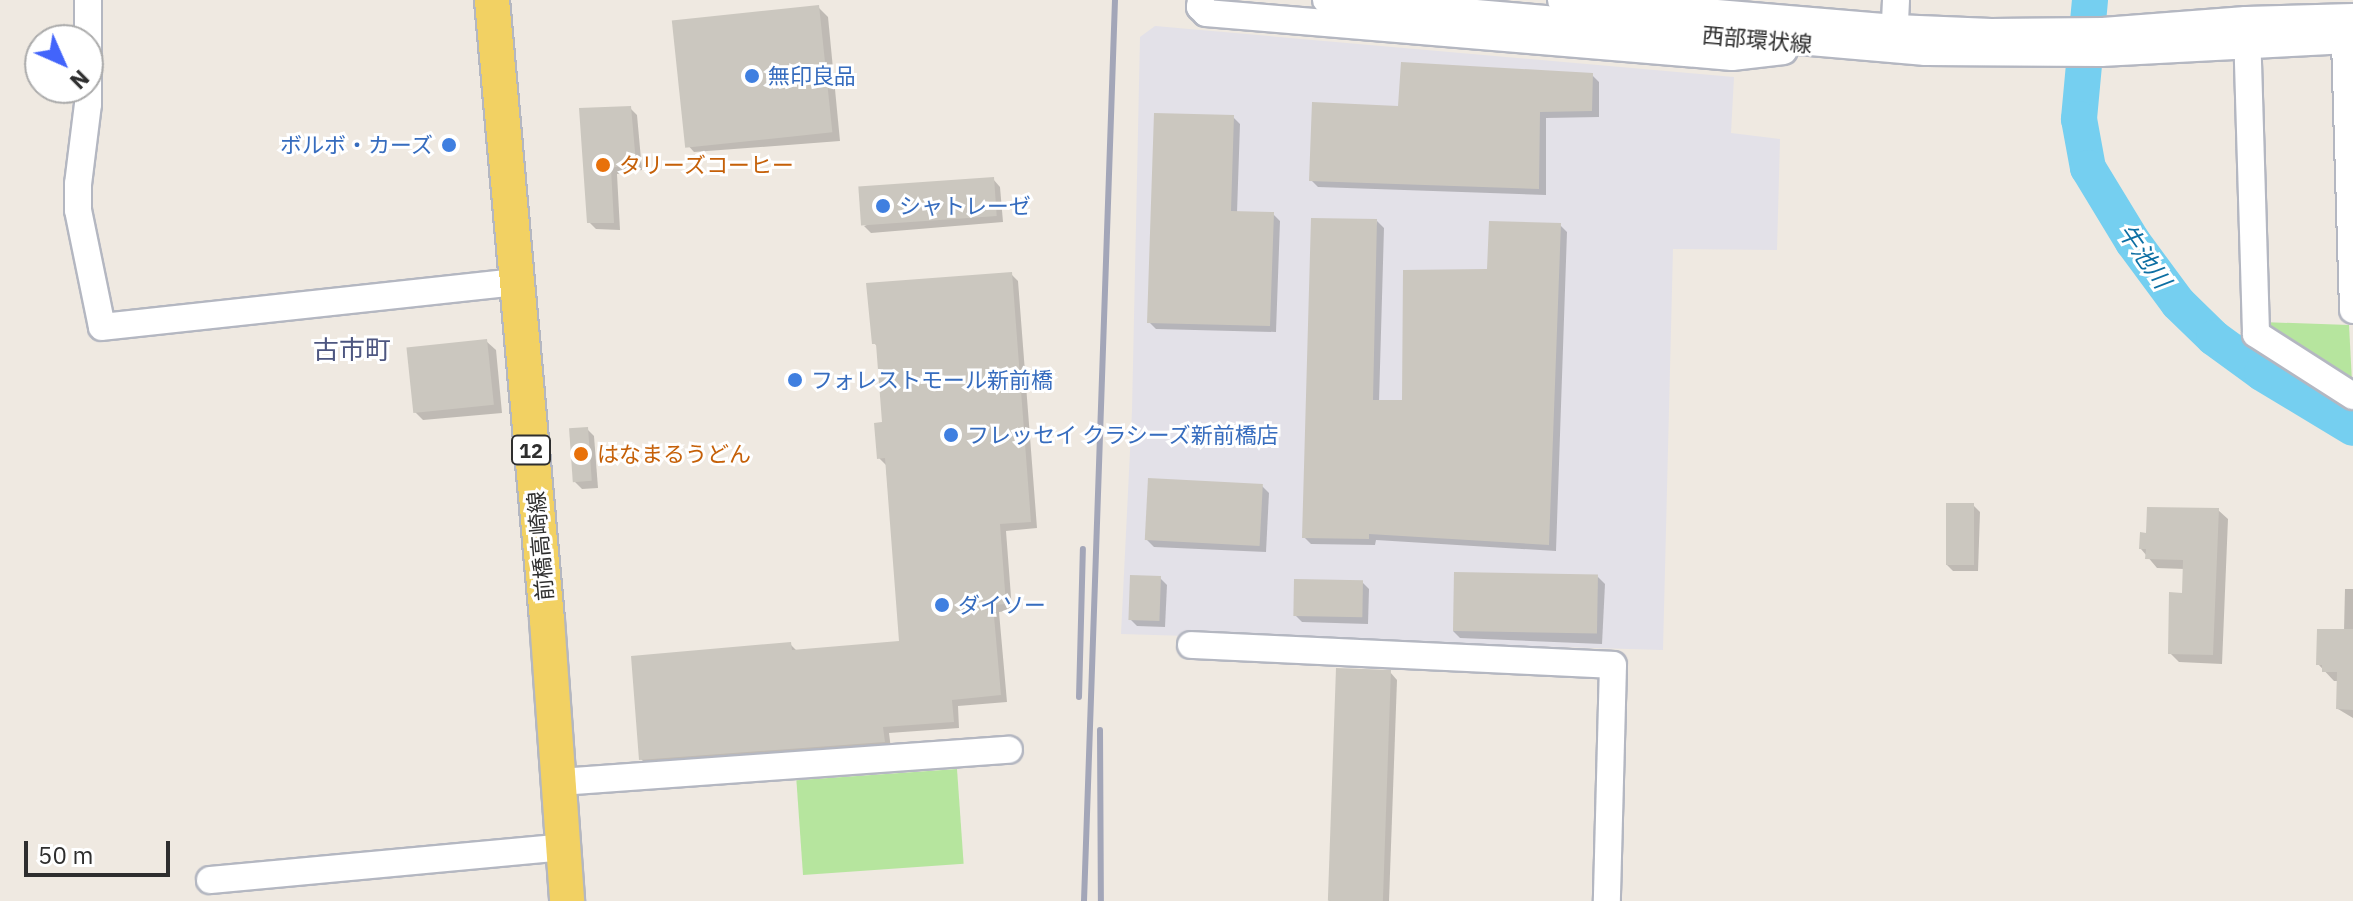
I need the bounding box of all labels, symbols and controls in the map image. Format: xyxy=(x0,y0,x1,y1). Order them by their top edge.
street label: 西部環状線 xyxy=(1701,21,1813,57)
north arrow xyxy=(24,24,104,104)
place label: 無印良品 xyxy=(768,63,856,89)
text: N xyxy=(64,64,96,96)
marker: 無印良品 xyxy=(743,67,761,85)
place label: ボルボ・カーズ xyxy=(279,132,433,158)
marker: ボルボ・カーズ xyxy=(440,136,458,154)
place label: タリーズコーヒー xyxy=(619,152,795,178)
marker: タリーズコーヒー xyxy=(594,156,612,174)
place label: シャトレーゼ xyxy=(899,193,1031,219)
marker: シャトレーゼ xyxy=(874,197,892,215)
water label: 牛池川 xyxy=(2112,218,2176,294)
district label: 古市町 xyxy=(313,334,391,366)
place label: フォレストモール新前橋 xyxy=(811,367,1053,393)
marker: フォレストモール新前橋 xyxy=(786,371,804,389)
place label: フレッセイ クラシーズ新前橋店 xyxy=(967,422,1280,448)
marker: フレッセイ クラシーズ新前橋店 xyxy=(942,426,960,444)
road number: 12 xyxy=(511,434,551,466)
place label: はなまるうどん xyxy=(597,441,751,467)
marker: はなまるうどん xyxy=(572,445,590,463)
street label: 前橋高崎線 xyxy=(522,490,558,602)
place label: ダイソー xyxy=(958,592,1046,618)
marker: ダイソー xyxy=(933,596,951,614)
scale bar xyxy=(28,825,174,875)
text: 50 m xyxy=(38,839,93,871)

